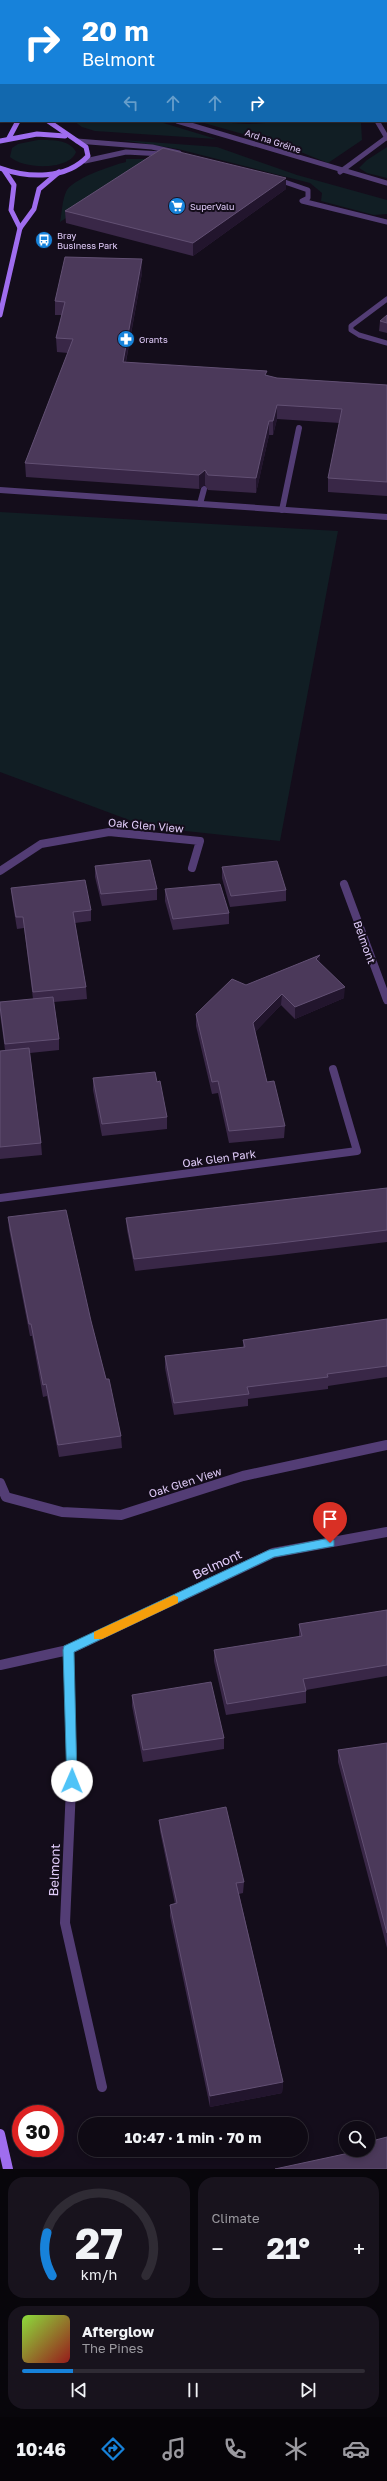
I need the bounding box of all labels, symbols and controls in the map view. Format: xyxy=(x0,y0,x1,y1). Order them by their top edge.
text: 20 m xyxy=(82,14,149,47)
icon: right xyxy=(16,16,68,68)
text: Belmont xyxy=(82,48,155,70)
icon: left xyxy=(120,92,142,114)
icon: ahead xyxy=(162,92,184,114)
icon: ahead xyxy=(204,92,226,114)
icon: right xyxy=(246,92,268,114)
street label: Ard na Gréine xyxy=(244,127,302,155)
supermarket icon: SuperValu xyxy=(167,196,187,216)
place label: SuperValu xyxy=(190,201,234,212)
bus stop icon: Bray Business Park xyxy=(34,230,54,250)
place label: Bray Business Park xyxy=(57,230,118,251)
pharmacy icon: Grants xyxy=(116,329,136,349)
place label: Grants xyxy=(139,334,168,345)
street label: Oak Glen View xyxy=(108,815,184,835)
street label: Belmont xyxy=(351,919,379,965)
street label: Oak Glen Park xyxy=(181,1146,257,1170)
street label: Oak Glen View xyxy=(147,1464,223,1500)
pin xyxy=(313,1502,347,1543)
icon: arrive xyxy=(319,1508,341,1530)
street label: Belmont xyxy=(190,1546,244,1582)
position arrow xyxy=(51,1760,93,1802)
street label: Belmont xyxy=(45,1843,63,1897)
speed limit sign: 30 xyxy=(12,2105,64,2157)
map controls xyxy=(339,2121,375,2157)
button: search xyxy=(339,2121,375,2157)
text: 10:47 · 1 min · 70 m xyxy=(124,2128,262,2146)
text: Climate xyxy=(212,2210,259,2226)
text: 27 xyxy=(75,2217,123,2267)
text: 21° xyxy=(267,2230,310,2266)
text: − xyxy=(212,2235,224,2262)
text: + xyxy=(353,2235,365,2262)
text: km/h xyxy=(81,2265,117,2282)
text: Afterglow xyxy=(82,2322,154,2340)
text: The Pines xyxy=(82,2340,143,2356)
icon: previous xyxy=(68,2379,90,2401)
icon: pause xyxy=(182,2379,204,2401)
icon: next xyxy=(297,2379,319,2401)
icon: directions xyxy=(99,2435,127,2463)
icon: music xyxy=(160,2435,188,2463)
icon: phone xyxy=(221,2435,249,2463)
icon: climate xyxy=(282,2435,310,2463)
icon: car xyxy=(342,2435,370,2463)
text: 10:46 xyxy=(16,2438,66,2460)

